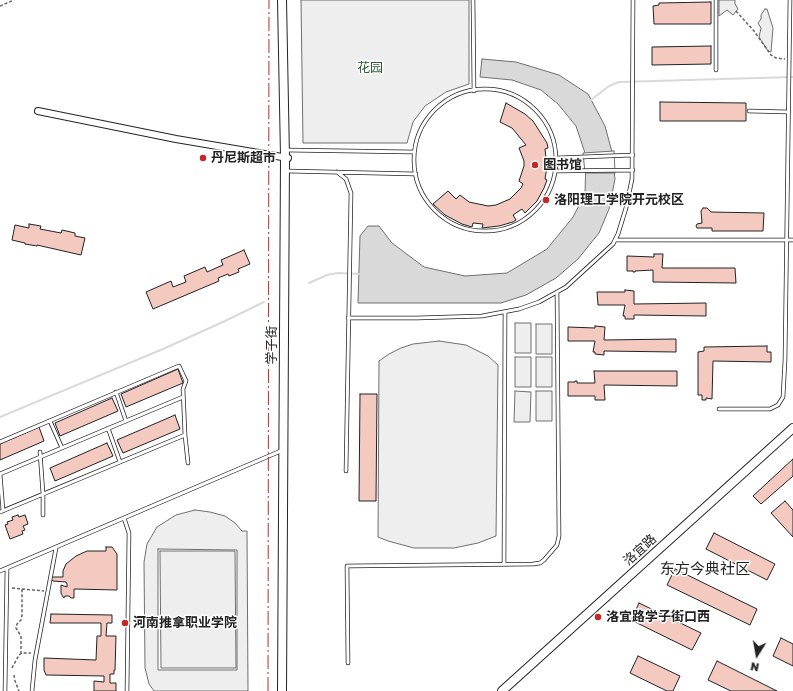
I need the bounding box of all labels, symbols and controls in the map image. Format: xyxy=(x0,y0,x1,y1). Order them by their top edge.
park label: 花园 xyxy=(357,60,383,76)
place label: 丹尼斯超市 xyxy=(211,150,276,166)
marker: 丹尼斯超市 xyxy=(198,153,208,163)
place label: 图书馆 xyxy=(543,157,582,173)
marker: 图书馆 xyxy=(530,160,540,170)
place label: 洛阳理工学院开元校区 xyxy=(554,192,684,208)
marker: 洛阳理工学院开元校区 xyxy=(541,195,551,205)
street label: 学子街 xyxy=(264,326,280,364)
street label: 洛宜路 xyxy=(620,531,660,569)
district label: 东方今典社区 xyxy=(660,560,750,578)
place label: 洛宜路学子街口西 xyxy=(606,609,710,625)
marker: 洛宜路学子街口西 xyxy=(593,612,603,622)
place label: 河南推拿职业学院 xyxy=(133,615,237,631)
marker: 河南推拿职业学院 xyxy=(120,618,130,628)
north arrow xyxy=(737,635,777,675)
text: N xyxy=(749,660,760,674)

